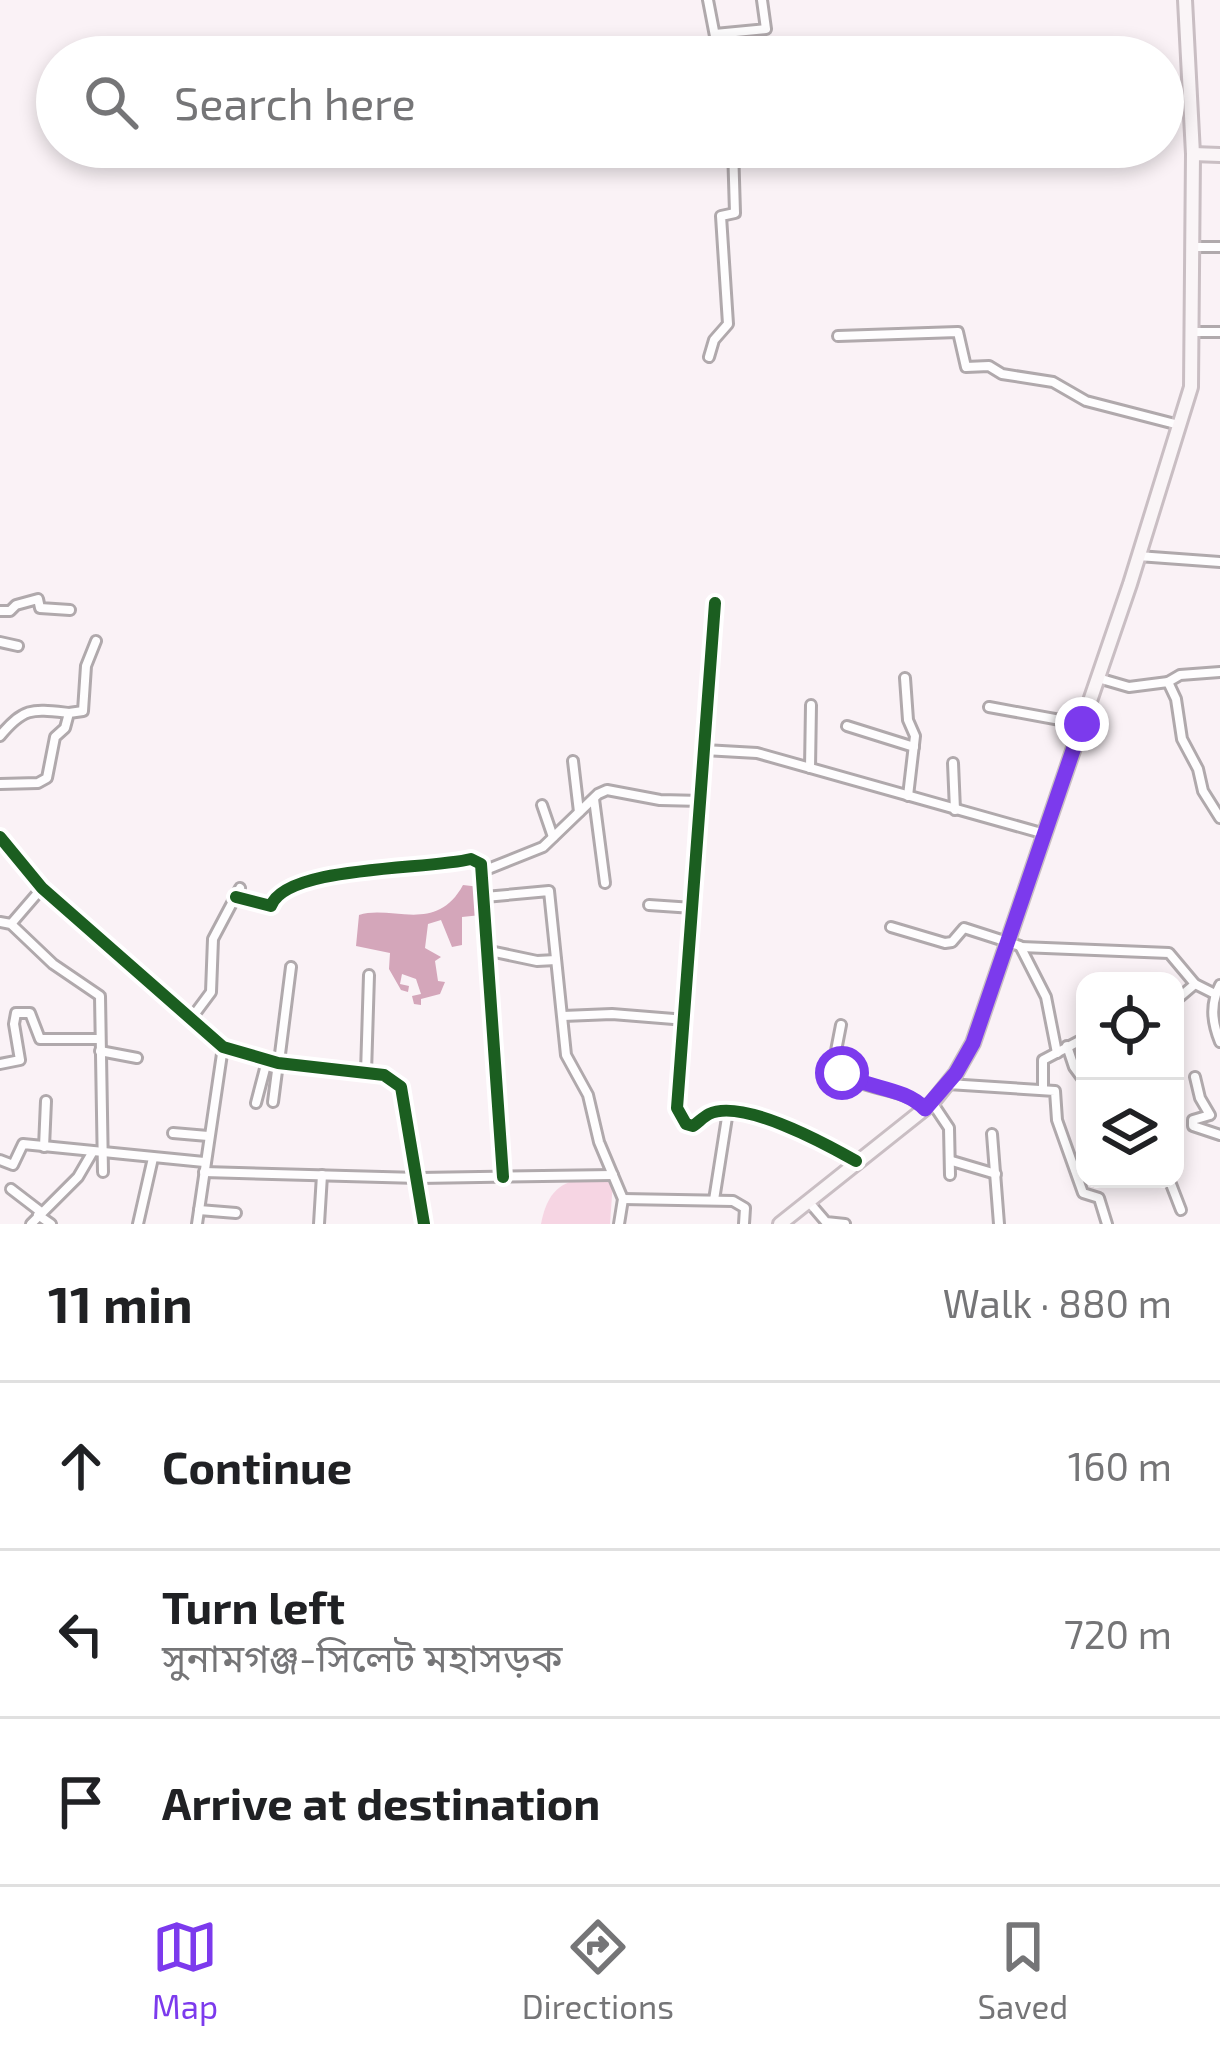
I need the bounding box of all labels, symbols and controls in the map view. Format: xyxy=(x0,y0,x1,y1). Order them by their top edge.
search box xyxy=(36,36,1184,168)
icon: search xyxy=(78,69,144,135)
text: Search here xyxy=(174,75,416,129)
route end xyxy=(1055,697,1109,751)
map controls xyxy=(1076,972,1184,1188)
button: locate xyxy=(1076,972,1184,1080)
route start xyxy=(815,1046,869,1100)
button: layers xyxy=(1076,1080,1184,1188)
text: 11 min xyxy=(48,1272,193,1333)
text: Walk · 880 m xyxy=(943,1279,1172,1326)
icon: ahead xyxy=(48,1433,114,1499)
text: Continue xyxy=(162,1439,352,1493)
text: 160 m xyxy=(1068,1442,1172,1489)
text: Turn left xyxy=(162,1579,345,1633)
icon: left xyxy=(48,1601,114,1667)
text: 720 m xyxy=(1064,1610,1172,1657)
text: সুনামগঞ্জ-সিলেট মহাসড়ক xyxy=(162,1633,562,1680)
icon: arrive xyxy=(48,1769,114,1835)
text: Arrive at destination xyxy=(162,1775,600,1829)
tab: Map xyxy=(152,1914,218,2026)
tab: Directions xyxy=(522,1914,674,2026)
tab: Saved xyxy=(978,1914,1068,2026)

